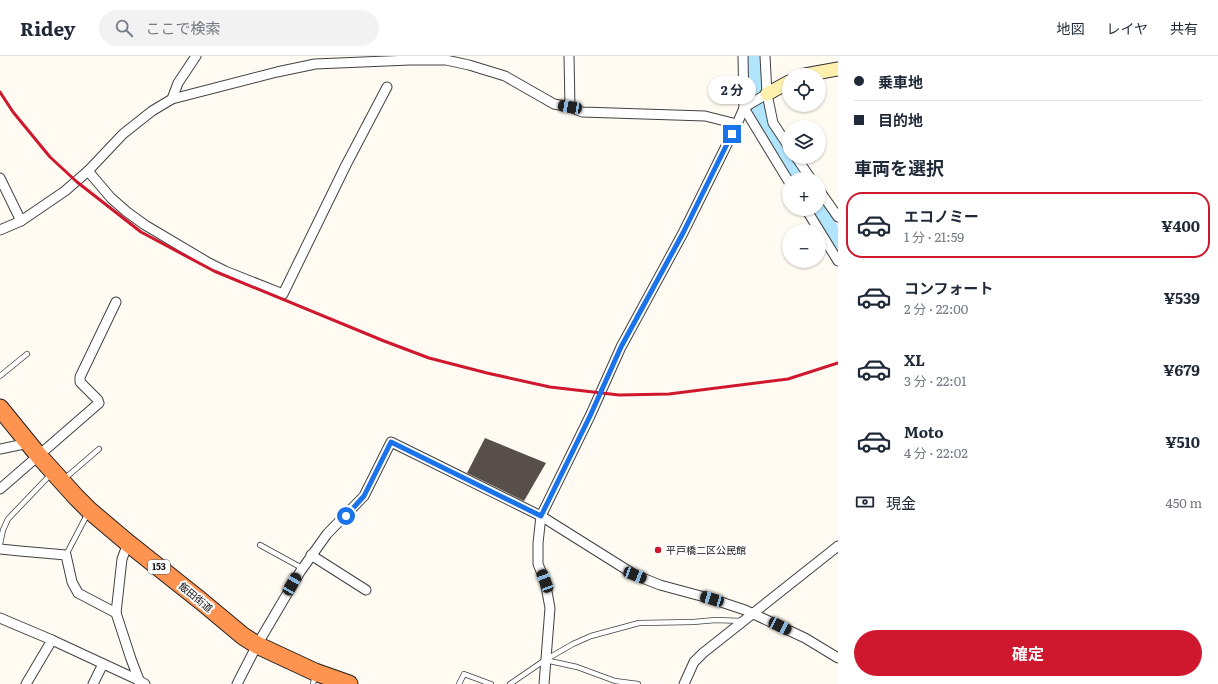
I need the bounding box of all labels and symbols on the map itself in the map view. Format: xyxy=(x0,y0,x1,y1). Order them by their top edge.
callout: 2 分 xyxy=(708,76,756,104)
car xyxy=(557,99,583,115)
route end xyxy=(723,125,741,143)
route start xyxy=(337,507,355,525)
place label: 平戸橋二区公民館 xyxy=(666,542,746,557)
marker: 平戸橋二区公民館 xyxy=(653,545,663,555)
road number: 153 xyxy=(148,560,170,574)
car xyxy=(622,565,648,585)
car xyxy=(535,568,555,594)
car xyxy=(281,571,303,597)
street label: 飯田街道 xyxy=(176,578,217,615)
car xyxy=(699,590,725,608)
car xyxy=(767,615,793,637)

